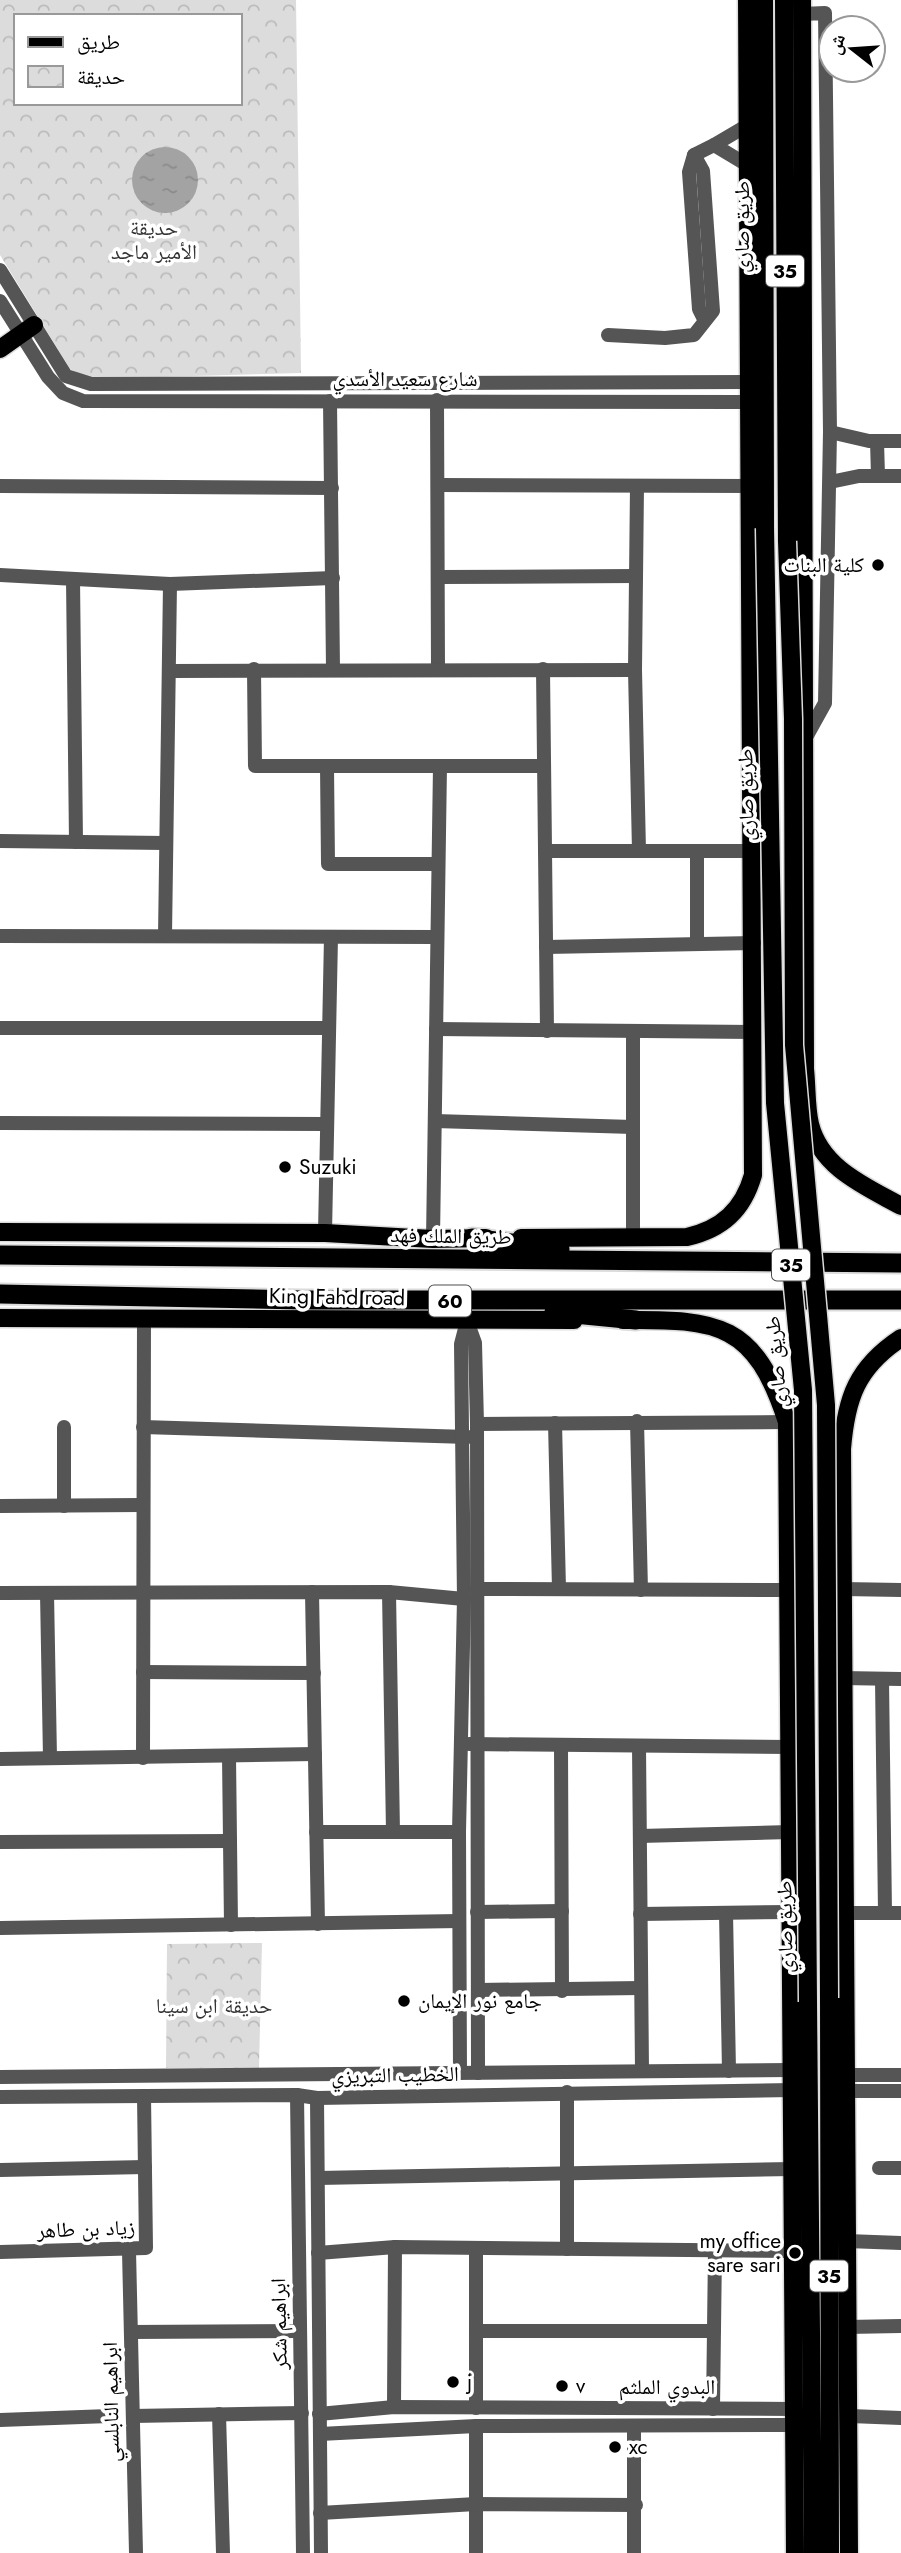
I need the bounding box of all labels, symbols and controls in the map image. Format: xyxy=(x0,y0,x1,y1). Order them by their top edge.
legend xyxy=(14,14,242,105)
north arrow xyxy=(817,14,887,84)
text: طريق xyxy=(77,27,120,57)
text: ش xyxy=(820,31,852,58)
text: حديقة xyxy=(77,62,125,92)
street label: طريق صاري xyxy=(727,181,758,273)
park label: حديقة الأمير ماجد xyxy=(111,213,197,267)
road number: 35 xyxy=(766,256,804,286)
street label: شارع سعيد الأسدي xyxy=(332,364,478,395)
place label: كلية البنات xyxy=(784,550,864,580)
marker: كلية البنات xyxy=(870,557,886,573)
street label: طريق صاري xyxy=(730,749,763,841)
place label: Suzuki xyxy=(299,1152,357,1182)
marker: Suzuki xyxy=(277,1159,293,1175)
street label: طريق الملك فهد xyxy=(390,1220,512,1252)
road number: 35 xyxy=(772,1250,810,1280)
street label: King Fahd road xyxy=(269,1281,405,1313)
road number: 60 xyxy=(429,1286,471,1316)
street label: طريق صاري xyxy=(757,1315,796,1409)
street label: طريق صاري xyxy=(769,1881,802,1973)
place label: جامع نور الإيمان xyxy=(418,1986,542,2016)
park label: حديقة ابن سينا xyxy=(156,1991,272,2021)
marker: جامع نور الإيمان xyxy=(396,1993,412,2009)
street label: الخطيب التبريزي xyxy=(331,2059,459,2092)
street label: زياد بن طاهر xyxy=(35,2212,136,2246)
place label: my office sare sari xyxy=(699,2226,781,2280)
marker: my office sare sari xyxy=(787,2245,803,2261)
road number: 35 xyxy=(810,2260,848,2292)
street label: ابراهيم شكر xyxy=(263,2278,295,2371)
street label: ابراهيم النابلسي xyxy=(95,2342,128,2462)
place label: j xyxy=(465,2367,472,2397)
place label: v xyxy=(576,2371,586,2401)
street label: البدوي الملثم xyxy=(619,2372,715,2403)
marker: j xyxy=(445,2374,461,2390)
marker: v xyxy=(554,2378,570,2394)
place label: xc xyxy=(629,2432,648,2462)
marker: xc xyxy=(607,2439,623,2455)

